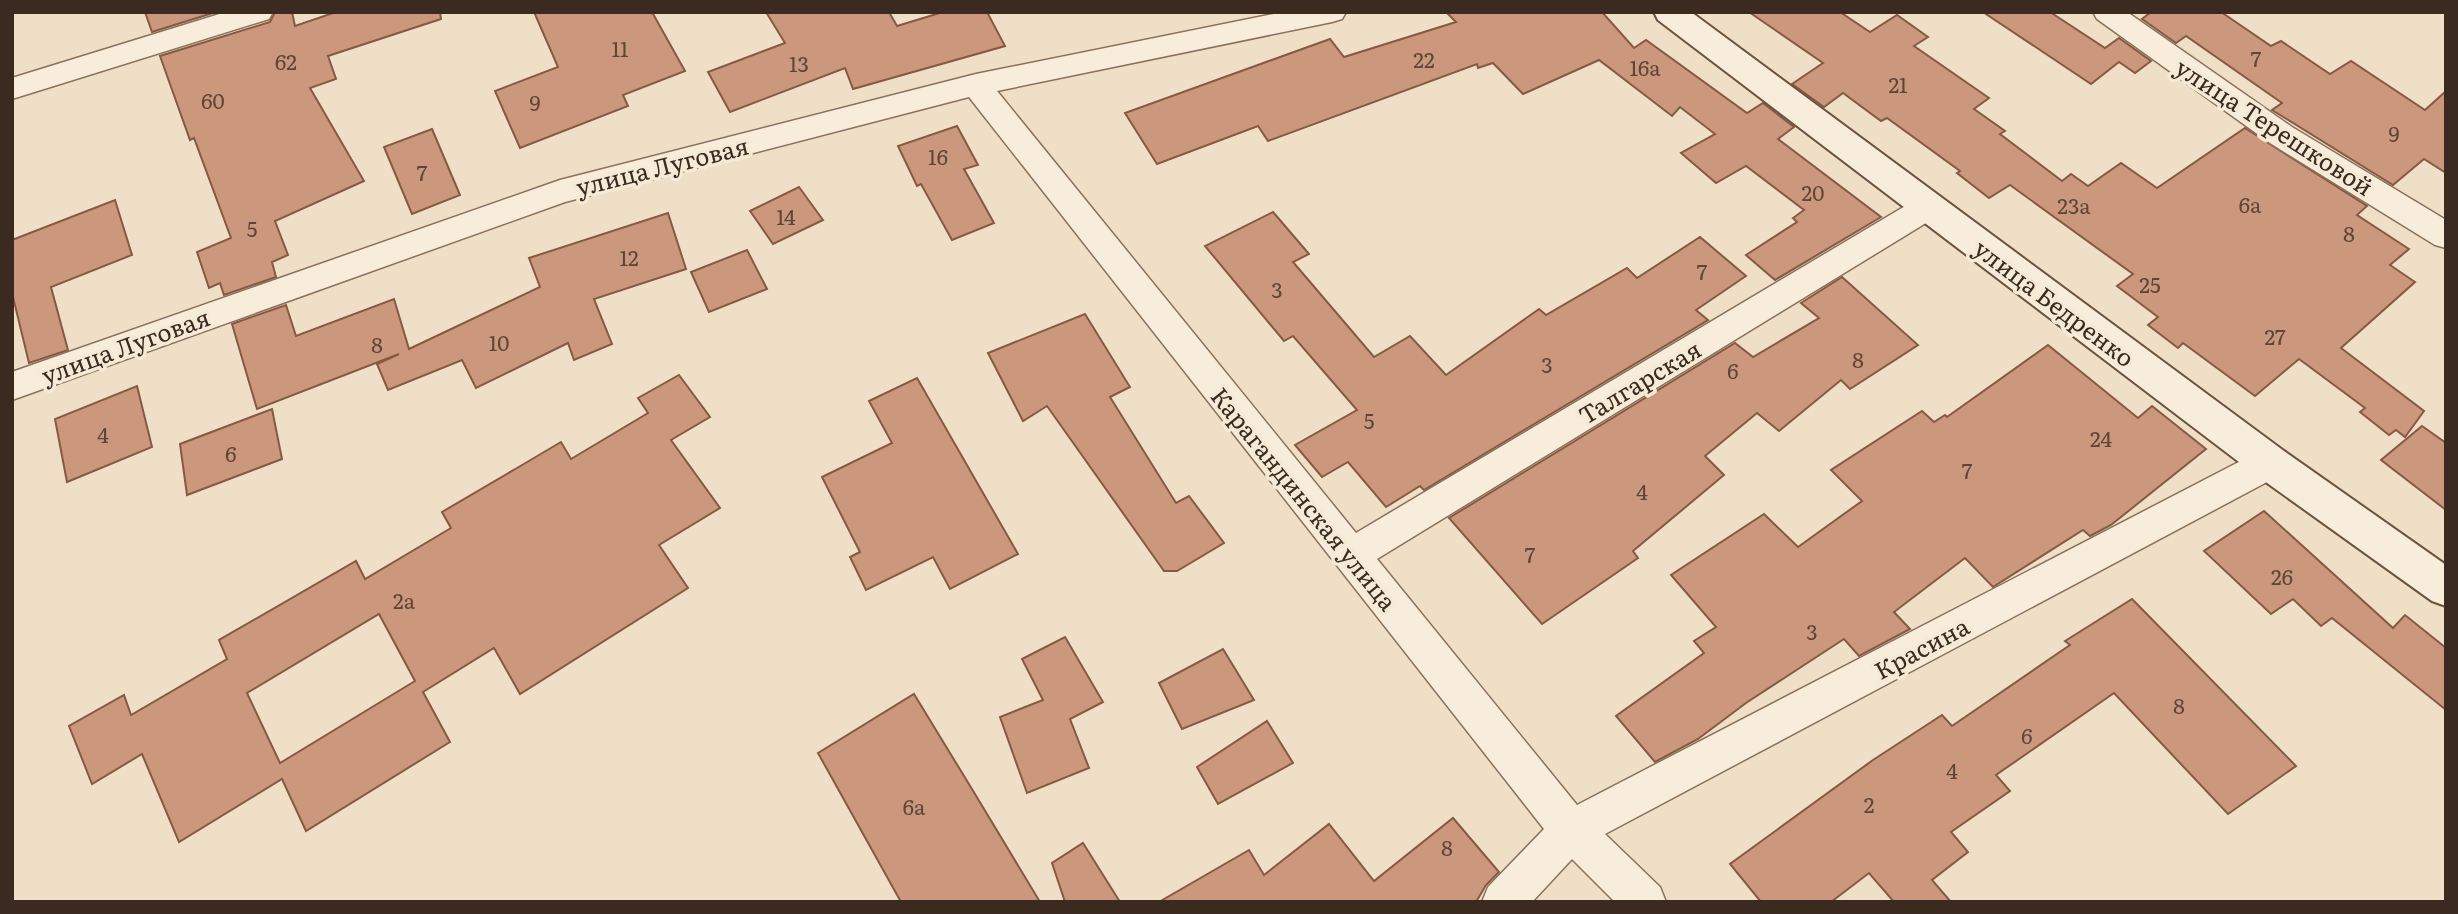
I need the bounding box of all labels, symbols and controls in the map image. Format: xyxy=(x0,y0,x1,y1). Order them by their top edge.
house number: 11 xyxy=(611,32,629,63)
house number: 7 xyxy=(2251,42,2262,73)
house number: 22 xyxy=(1413,43,1435,74)
house number: 62 xyxy=(275,45,297,76)
house number: 13 xyxy=(789,47,809,78)
street label: улица Терешковой xyxy=(2169,49,2381,203)
house number: 16а xyxy=(1629,51,1661,82)
house number: 21 xyxy=(1888,68,1908,99)
house number: 60 xyxy=(201,84,225,115)
house number: 9 xyxy=(530,86,541,117)
house number: 9 xyxy=(2389,117,2400,148)
street label: улица Луговая xyxy=(572,127,752,203)
house number: 16 xyxy=(928,140,948,171)
house number: 7 xyxy=(417,156,428,187)
house number: 20 xyxy=(1802,176,1824,207)
house number: 6а xyxy=(2239,188,2262,219)
house number: 23а xyxy=(2057,189,2091,220)
house number: 14 xyxy=(776,200,796,231)
house number: 5 xyxy=(247,212,257,243)
house number: 8 xyxy=(2343,217,2355,248)
street label: улица Бедренко xyxy=(1967,230,2143,374)
house number: 12 xyxy=(619,241,639,272)
house number: 7 xyxy=(1697,255,1708,286)
house number: 25 xyxy=(2139,268,2161,299)
house number: 3 xyxy=(1271,273,1283,304)
street label: улица Луговая xyxy=(36,298,214,392)
house number: 27 xyxy=(2264,320,2286,351)
house number: 10 xyxy=(489,326,509,357)
house number: 8 xyxy=(371,328,383,359)
street label: Талгарская xyxy=(1571,331,1707,431)
house number: 8 xyxy=(1852,343,1864,374)
house number: 3 xyxy=(1541,348,1553,379)
house number: 6 xyxy=(1727,354,1739,385)
street label: Карагандинская улица xyxy=(1204,379,1406,617)
house number: 5 xyxy=(1364,404,1374,435)
house number: 4 xyxy=(97,418,109,449)
house number: 24 xyxy=(2090,422,2113,453)
house number: 6 xyxy=(225,437,237,468)
house number: 7 xyxy=(1962,454,1973,485)
house number: 4 xyxy=(1636,475,1648,506)
house number: 7 xyxy=(1525,538,1536,569)
house number: 26 xyxy=(2271,560,2293,591)
house number: 2а xyxy=(393,584,416,615)
street label: Красина xyxy=(1867,607,1975,687)
house number: 3 xyxy=(1806,615,1818,646)
house number: 8 xyxy=(2173,689,2185,720)
house number: 6 xyxy=(2021,719,2033,750)
house number: 4 xyxy=(1946,754,1958,785)
house number: 2 xyxy=(1864,788,1874,819)
house number: 6а xyxy=(903,790,926,821)
house number: 8 xyxy=(1441,831,1453,862)

